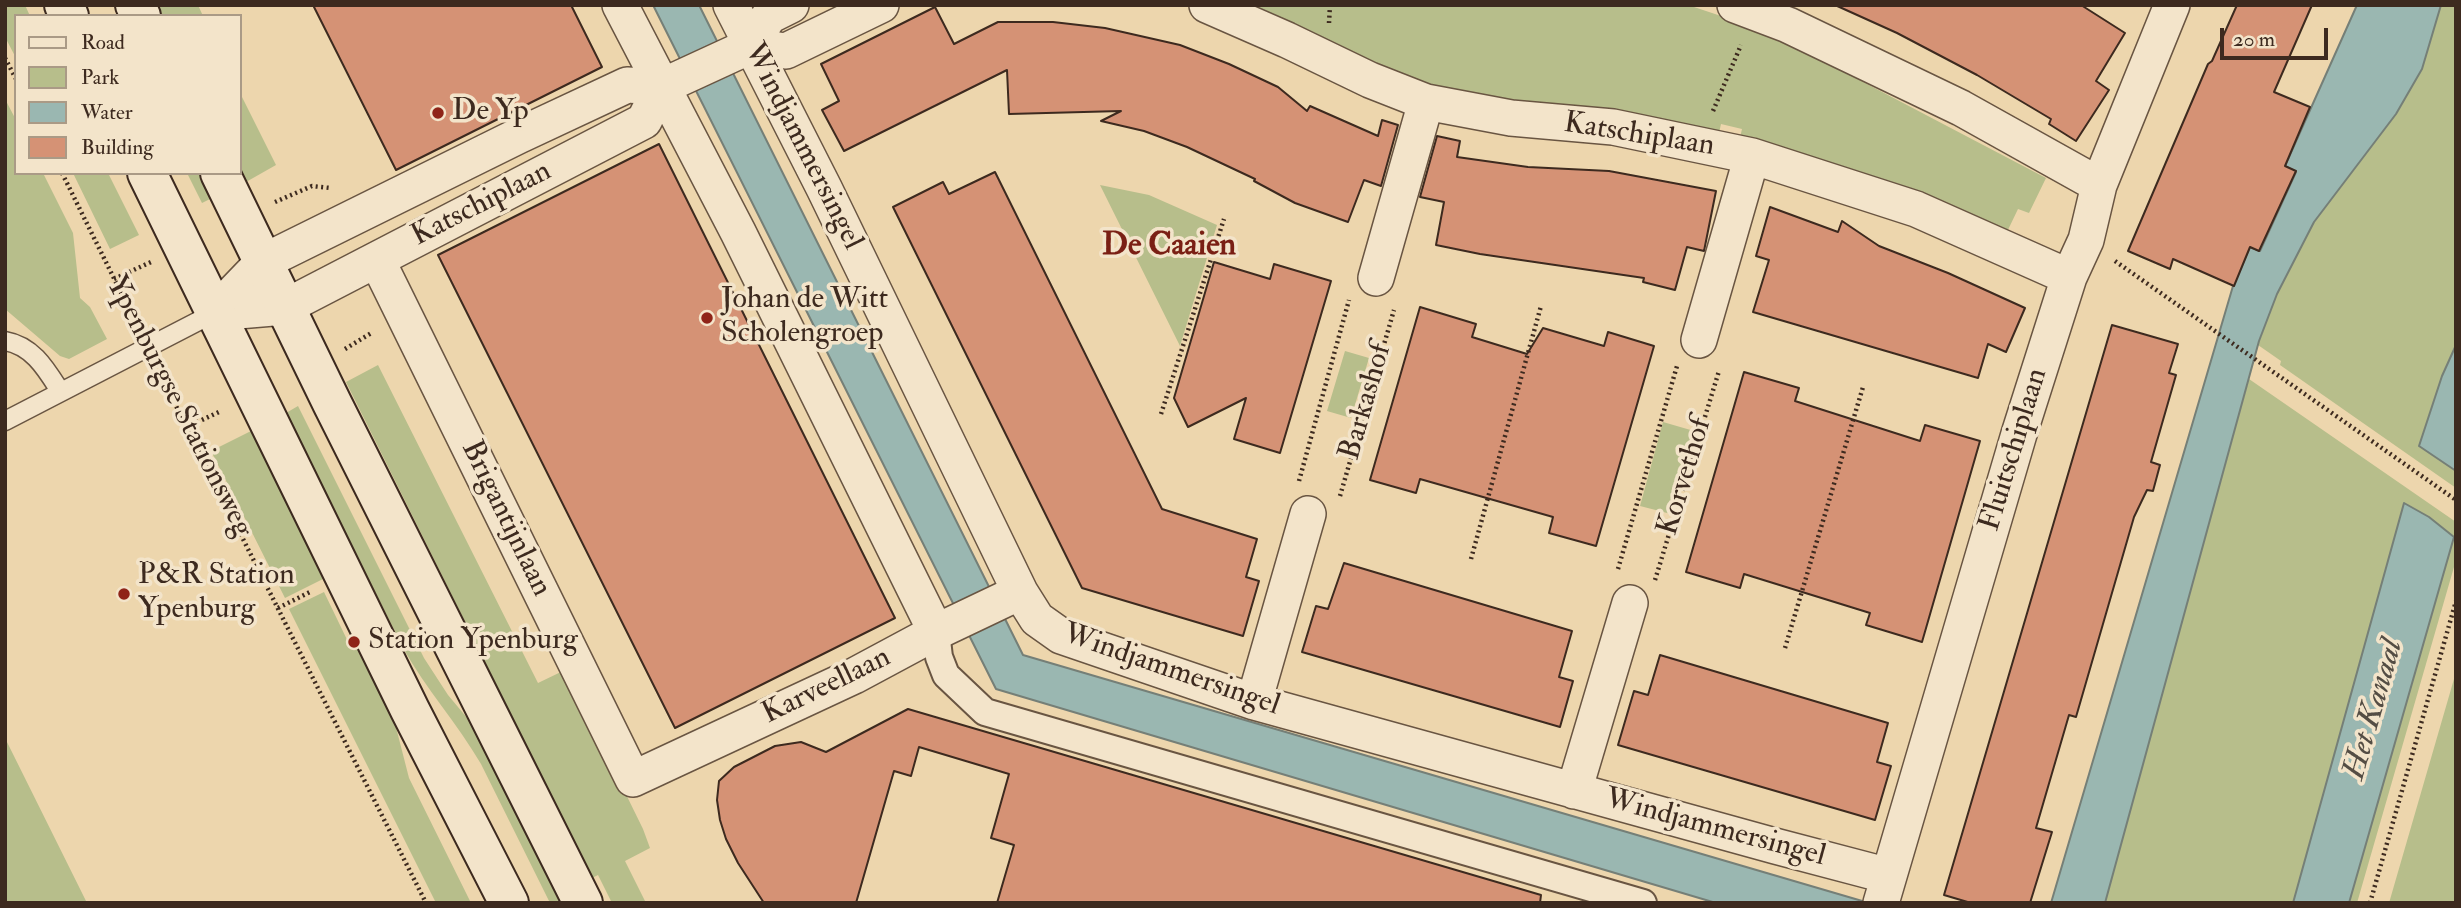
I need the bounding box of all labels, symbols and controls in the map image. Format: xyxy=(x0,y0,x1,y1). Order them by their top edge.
legend xyxy=(14,14,242,175)
scale bar xyxy=(2223,14,2332,58)
text: 20 m xyxy=(2233,26,2275,53)
text: Road xyxy=(81,29,125,56)
street label: Windjammersingel xyxy=(734,38,870,256)
text: Park xyxy=(81,64,119,91)
place label: De Yp xyxy=(452,95,529,131)
text: Water xyxy=(81,99,133,126)
marker: De Yp xyxy=(430,105,446,121)
street label: Katschiplaan xyxy=(1561,106,1717,166)
text: Building xyxy=(81,134,154,161)
street label: Katschiplaan xyxy=(406,155,558,255)
district label: De Caaien xyxy=(1102,228,1236,266)
street label: Ypenburgse Stationsweg xyxy=(96,270,260,544)
place label: Johan de Witt Scholengroep xyxy=(721,283,888,354)
marker: Johan de Witt Scholengroep xyxy=(699,310,715,326)
street label: Barkashof xyxy=(1333,340,1401,464)
street label: Fluitschiplaan xyxy=(1973,364,2057,536)
street label: Korvethof xyxy=(1651,414,1721,540)
street label: Brigantijnlaan xyxy=(452,435,558,603)
place label: P&R Station Ypenburg xyxy=(138,559,295,630)
marker: P&R Station Ypenburg xyxy=(116,586,132,602)
street label: Windjammersingel xyxy=(1058,617,1284,725)
place label: Station Ypenburg xyxy=(368,624,578,660)
marker: Station Ypenburg xyxy=(346,634,362,650)
water label: Het Kanaal xyxy=(2337,636,2413,784)
street label: Karveellaan xyxy=(757,641,897,733)
street label: Windjammersingel xyxy=(1601,782,1829,876)

